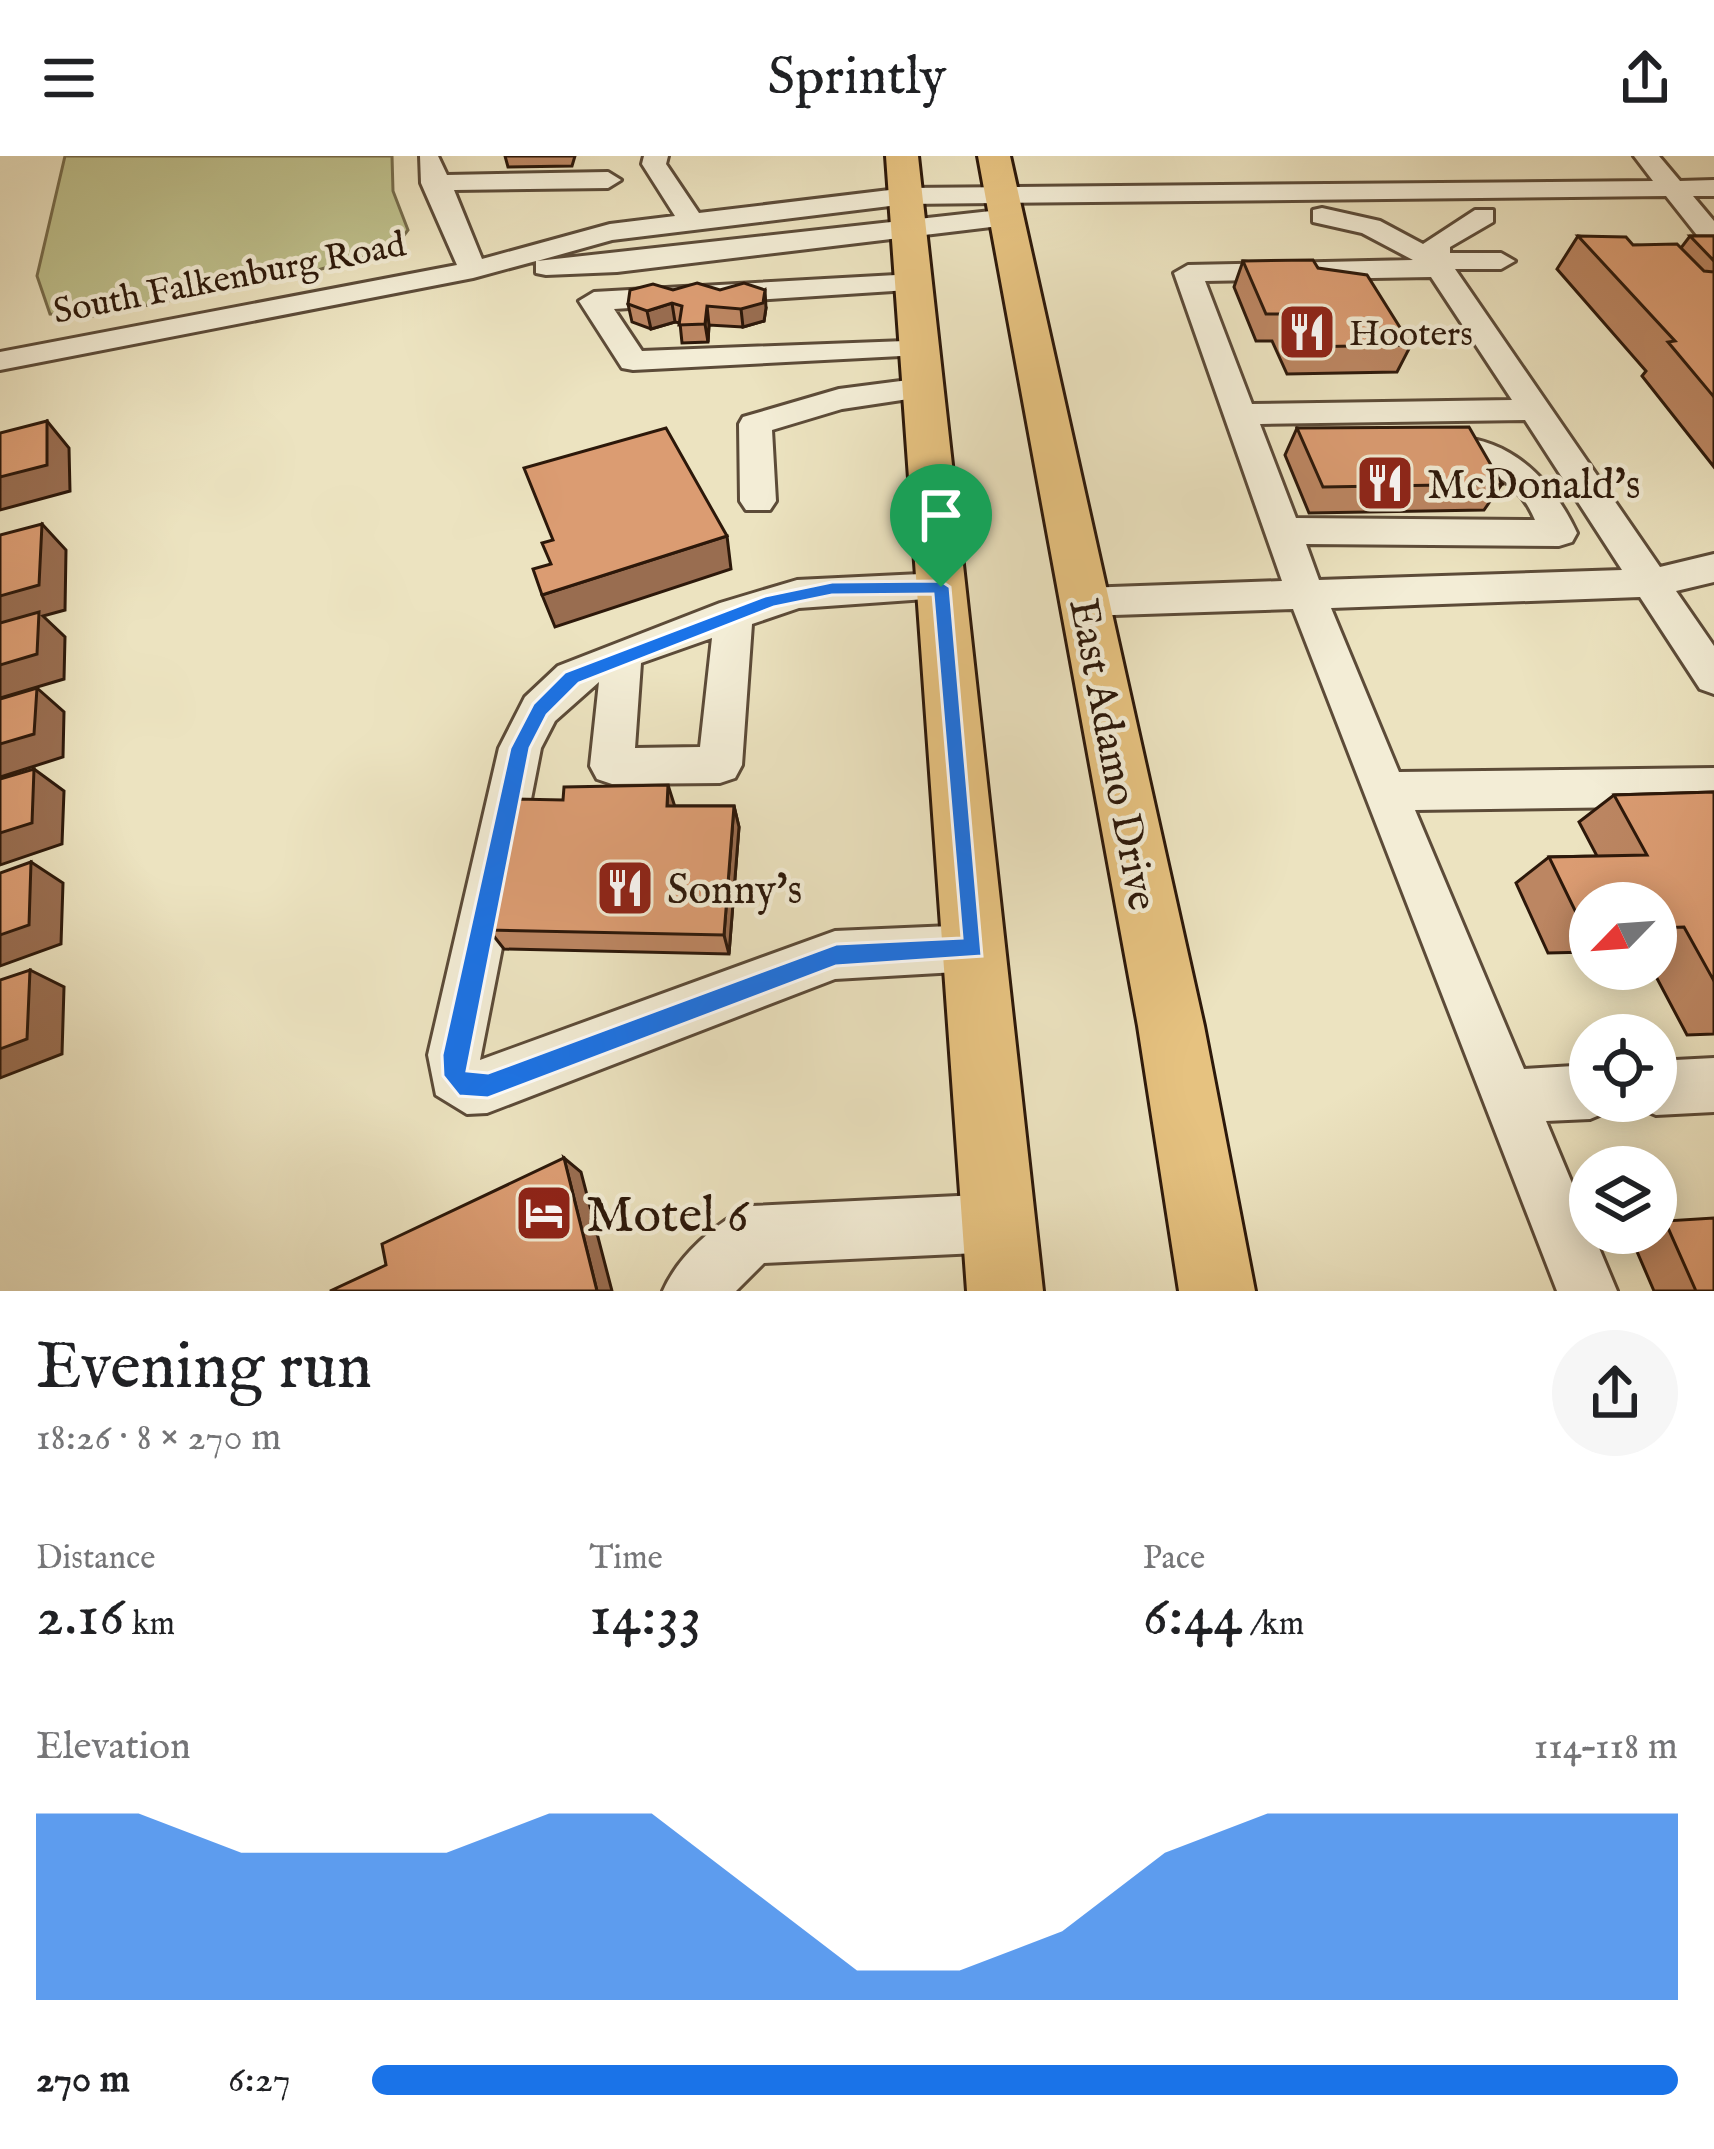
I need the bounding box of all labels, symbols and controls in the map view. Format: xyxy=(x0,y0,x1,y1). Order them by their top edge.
text: Sprintly xyxy=(768,44,946,113)
icon: menu xyxy=(36,45,102,111)
icon: share xyxy=(1612,45,1678,111)
street label: South Falkenburg Road xyxy=(50,222,410,336)
restaurant icon: Hooters xyxy=(1276,301,1338,363)
place label: Hooters xyxy=(1349,312,1473,358)
restaurant icon: McDonald's xyxy=(1354,452,1416,514)
place label: McDonald's xyxy=(1427,460,1641,513)
pin xyxy=(890,464,992,587)
icon: arrive xyxy=(908,482,974,548)
street label: East Adamo Drive xyxy=(1055,594,1168,915)
restaurant icon: Sonny's xyxy=(594,857,656,919)
place label: Sonny's xyxy=(667,865,802,918)
north arrow xyxy=(1569,882,1677,990)
map controls xyxy=(1569,882,1677,1254)
button: locate xyxy=(1569,1014,1677,1122)
button: layers xyxy=(1569,1146,1677,1254)
hotel icon: Motel 6 xyxy=(513,1182,575,1244)
place label: Motel 6 xyxy=(586,1185,750,1250)
text: Evening run xyxy=(36,1327,372,1411)
button: share xyxy=(1552,1330,1678,1456)
text: 18:26 · 8 × 270 m xyxy=(36,1414,281,1463)
text: Distance xyxy=(36,1538,155,1580)
text: Time xyxy=(589,1538,663,1580)
text: Pace xyxy=(1143,1538,1205,1580)
text: 2.16 xyxy=(36,1580,125,1656)
text: 14:33 xyxy=(589,1580,702,1656)
text: 6:44 xyxy=(1143,1580,1243,1656)
text: km xyxy=(125,1604,175,1646)
text: /km xyxy=(1243,1604,1304,1646)
text: Elevation xyxy=(36,1723,191,1772)
text: 114–118 m xyxy=(1534,1723,1678,1772)
text: 270 m xyxy=(36,2056,130,2105)
text: 6:27 xyxy=(228,2056,291,2105)

